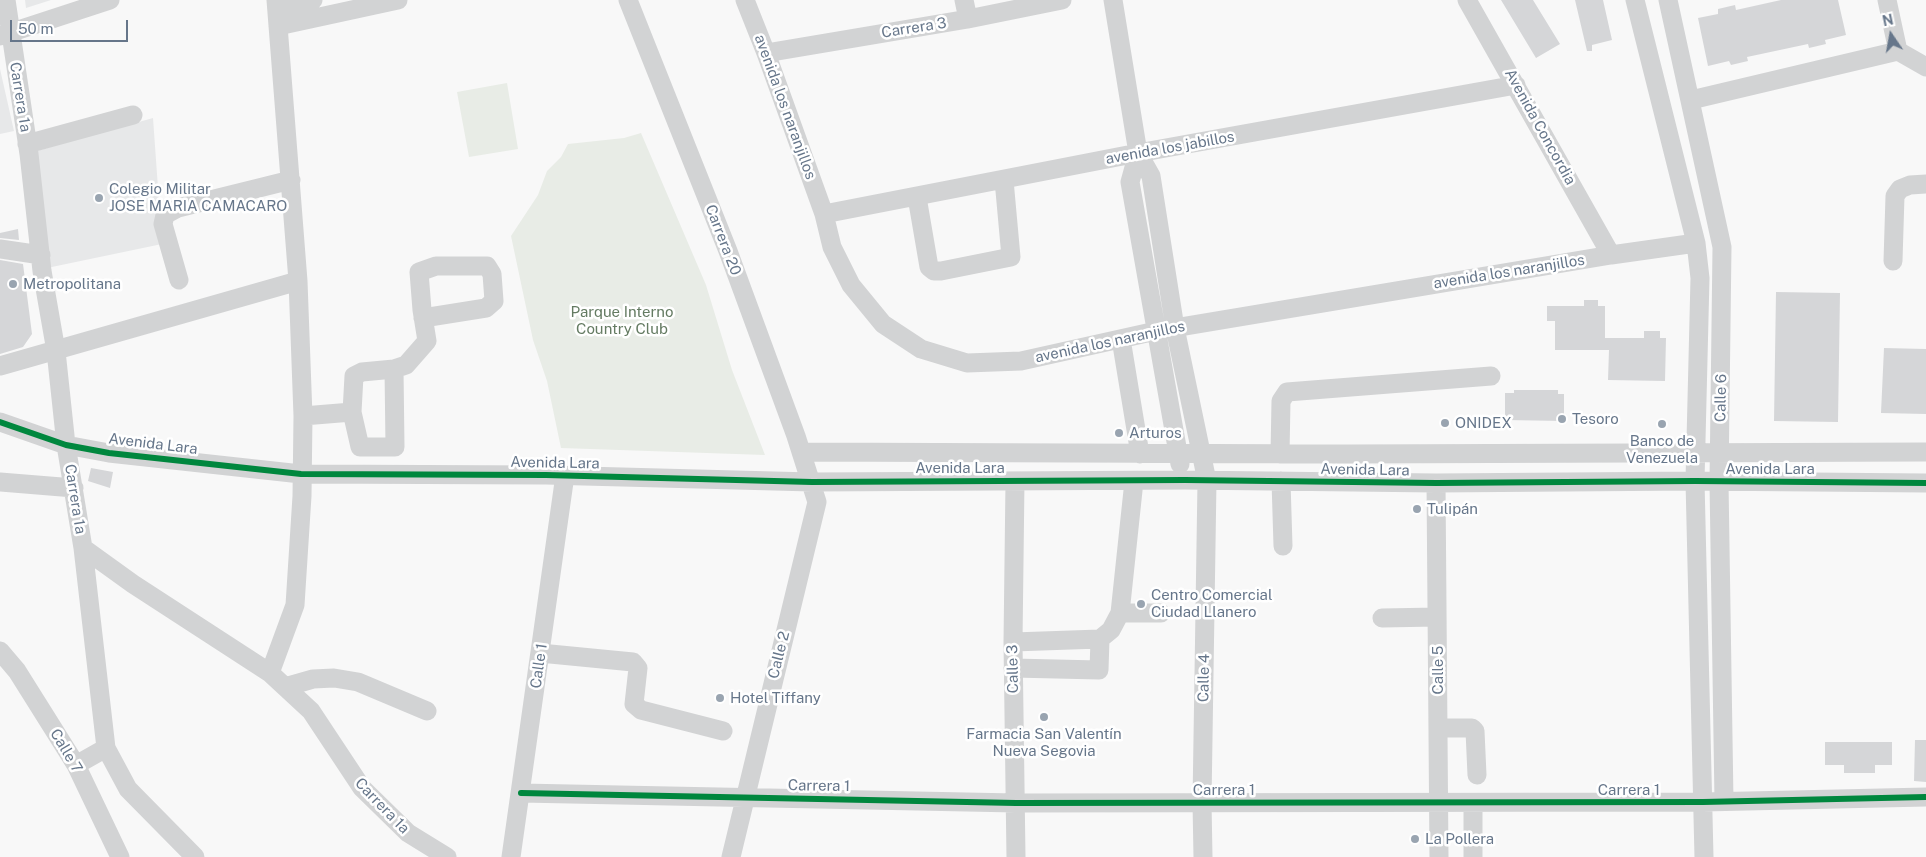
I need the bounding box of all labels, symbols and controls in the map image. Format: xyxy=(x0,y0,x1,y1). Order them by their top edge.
scale bar xyxy=(12,10,130,42)
north arrow xyxy=(1866,10,1916,60)
text: N xyxy=(1881,11,1895,29)
street label: Carrera 3 xyxy=(880,14,948,42)
text: 50 m xyxy=(18,20,53,37)
street label: avenida los naranjillos xyxy=(750,32,820,182)
street label: Carrera 1a xyxy=(6,61,34,133)
street label: Avenida Concordia xyxy=(1501,66,1579,188)
street label: avenida los jabillos xyxy=(1104,128,1236,168)
place label: Colegio Militar JOSE MARIA CAMACARO xyxy=(109,180,287,215)
marker: Colegio Militar JOSE MARIA CAMACARO xyxy=(93,192,105,204)
street label: Carrera 20 xyxy=(701,202,745,278)
street label: avenida los naranjillos xyxy=(1432,251,1586,293)
place label: Metropolitana xyxy=(23,275,121,293)
marker: Metropolitana xyxy=(7,278,19,290)
park label: Parque Interno Country Club xyxy=(571,303,673,338)
street label: avenida los naranjillos xyxy=(1033,317,1187,367)
street label: Calle 6 xyxy=(1712,374,1730,422)
place label: Tesoro xyxy=(1572,410,1619,428)
marker: Tesoro xyxy=(1556,413,1568,425)
place label: ONIDEX xyxy=(1455,414,1512,432)
marker: ONIDEX xyxy=(1439,417,1451,429)
marker: Banco de Venezuela xyxy=(1656,418,1668,430)
place label: Arturos xyxy=(1129,424,1182,442)
marker: Arturos xyxy=(1113,427,1125,439)
street label: Avenida Lara xyxy=(107,430,199,458)
place label: Banco de Venezuela xyxy=(1626,432,1698,467)
street label: Avenida Lara xyxy=(510,453,600,473)
street label: Avenida Lara xyxy=(915,459,1005,477)
street label: Avenida Lara xyxy=(1320,460,1410,480)
street label: Avenida Lara xyxy=(1725,460,1815,478)
street label: Carrera 1a xyxy=(61,463,89,535)
place label: Tulipán xyxy=(1427,500,1478,518)
marker: Tulipán xyxy=(1411,503,1423,515)
place label: Centro Comercial Ciudad Llanero xyxy=(1151,586,1272,621)
marker: Centro Comercial Ciudad Llanero xyxy=(1135,598,1147,610)
street label: Calle 2 xyxy=(764,629,794,681)
street label: Calle 1 xyxy=(527,642,551,690)
street label: Calle 3 xyxy=(1004,645,1022,693)
street label: Calle 5 xyxy=(1429,646,1447,694)
street label: Calle 4 xyxy=(1195,654,1213,702)
place label: Hotel Tiffany xyxy=(730,689,821,707)
marker: Hotel Tiffany xyxy=(714,692,726,704)
marker: Farmacia San Valentín Nueva Segovia xyxy=(1038,711,1050,723)
place label: Farmacia San Valentín Nueva Segovia xyxy=(966,725,1122,760)
street label: Calle 7 xyxy=(46,726,86,776)
street label: Carrera 1a xyxy=(351,774,413,838)
street label: Carrera 1 xyxy=(788,776,850,796)
street label: Carrera 1 xyxy=(1193,781,1255,799)
street label: Carrera 1 xyxy=(1598,781,1660,799)
place label: La Pollera xyxy=(1425,830,1494,848)
marker: La Pollera xyxy=(1409,833,1421,845)

